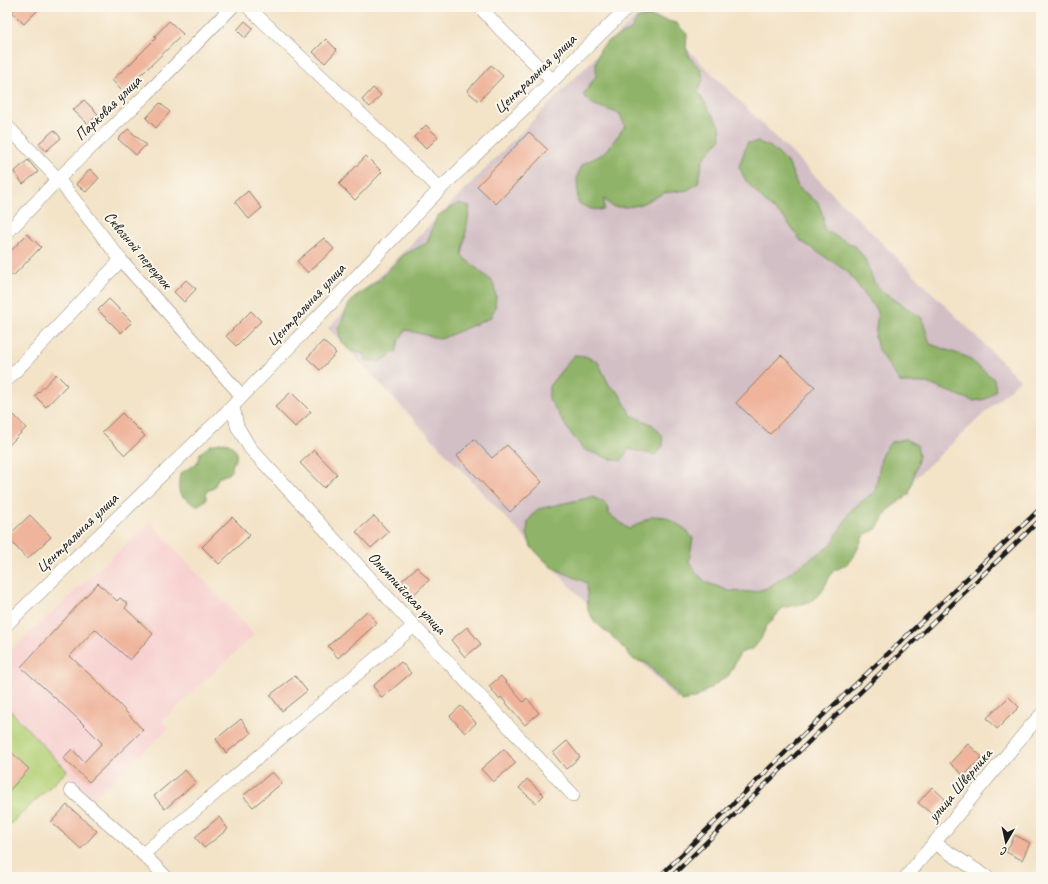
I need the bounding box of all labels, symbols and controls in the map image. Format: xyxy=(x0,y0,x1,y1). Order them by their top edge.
street label: Центральная улица xyxy=(490,29,581,118)
street label: Парковая улица xyxy=(70,71,146,145)
street label: Сквозной переулок xyxy=(100,207,178,295)
street label: Центральная улица xyxy=(262,258,351,351)
street label: Центральная улица xyxy=(32,488,123,577)
street label: Олимпийская улица xyxy=(364,548,451,640)
street label: улица Шверника xyxy=(923,743,997,827)
north arrow xyxy=(986,822,1026,862)
text: С xyxy=(999,844,1008,859)

